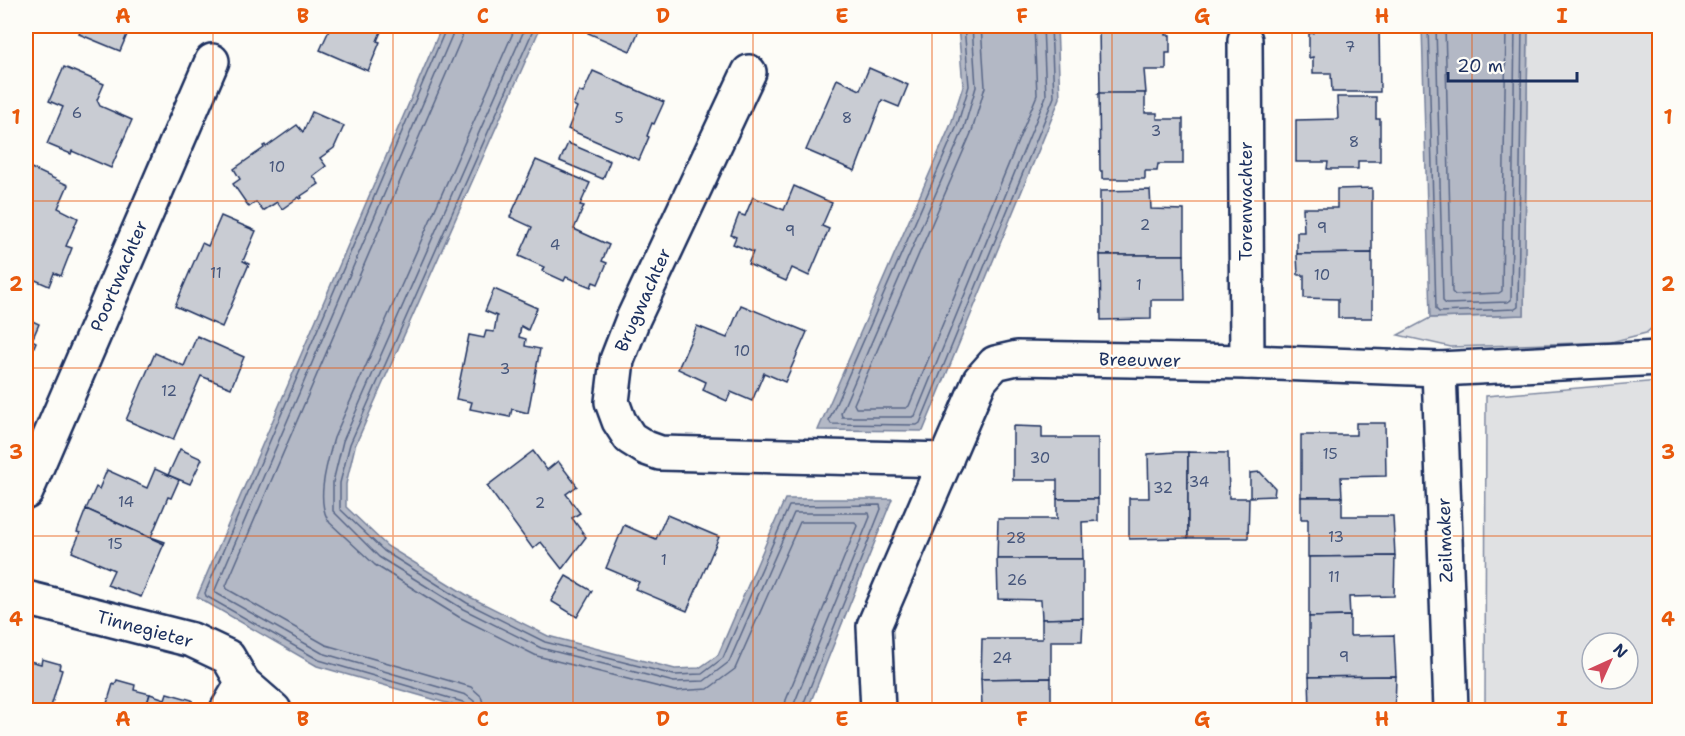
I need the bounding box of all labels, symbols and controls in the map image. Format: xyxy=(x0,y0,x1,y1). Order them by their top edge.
text: A xyxy=(115,3,131,29)
text: B xyxy=(297,3,309,29)
text: C xyxy=(477,3,489,29)
text: D xyxy=(656,3,670,29)
text: E xyxy=(835,3,849,29)
text: F xyxy=(1016,3,1028,29)
text: G xyxy=(1194,3,1210,29)
text: H xyxy=(1375,3,1389,29)
text: I xyxy=(1556,3,1568,29)
house number: 7 xyxy=(1345,37,1355,57)
scale bar xyxy=(1448,45,1577,83)
text: 20 m xyxy=(1457,54,1503,78)
house number: 6 xyxy=(72,103,82,123)
text: 1 xyxy=(11,104,21,130)
text: 1 xyxy=(1663,104,1673,130)
house number: 5 xyxy=(614,108,624,128)
house number: 8 xyxy=(842,108,852,128)
house number: 3 xyxy=(1151,121,1161,141)
house number: 8 xyxy=(1349,132,1359,152)
street label: Torenwachter xyxy=(1234,141,1258,261)
house number: 10 xyxy=(269,157,285,177)
house number: 2 xyxy=(1140,215,1150,235)
street label: Poortwachter xyxy=(85,217,153,335)
house number: 9 xyxy=(1317,218,1327,238)
house number: 9 xyxy=(785,221,795,241)
house number: 4 xyxy=(550,235,560,255)
street label: Brugwachter xyxy=(609,244,677,356)
house number: 11 xyxy=(210,263,222,283)
house number: 10 xyxy=(1314,265,1330,285)
text: 2 xyxy=(9,271,23,297)
text: 2 xyxy=(1661,271,1675,297)
house number: 1 xyxy=(1136,275,1142,295)
house number: 10 xyxy=(734,341,750,361)
street label: Breeuwer xyxy=(1099,347,1181,373)
house number: 3 xyxy=(500,359,510,379)
house number: 12 xyxy=(161,381,177,401)
text: 3 xyxy=(9,439,23,465)
text: 3 xyxy=(1661,439,1675,465)
house number: 15 xyxy=(1322,444,1338,464)
house number: 30 xyxy=(1030,448,1050,468)
house number: 34 xyxy=(1189,472,1209,492)
house number: 32 xyxy=(1153,478,1173,498)
house number: 14 xyxy=(118,492,134,512)
house number: 2 xyxy=(535,493,545,513)
street label: Zeilmaker xyxy=(1432,497,1458,583)
house number: 13 xyxy=(1328,527,1344,547)
house number: 28 xyxy=(1006,528,1026,548)
house number: 15 xyxy=(107,534,123,554)
house number: 1 xyxy=(661,550,667,570)
house number: 11 xyxy=(1328,567,1340,587)
house number: 26 xyxy=(1007,570,1027,590)
street label: Tinnegieter xyxy=(94,605,196,653)
text: 4 xyxy=(9,606,23,632)
text: 4 xyxy=(1661,606,1675,632)
north arrow xyxy=(1580,631,1640,691)
text: N xyxy=(1608,639,1632,663)
house number: 9 xyxy=(1339,647,1349,667)
house number: 24 xyxy=(992,648,1012,668)
text: A xyxy=(115,706,131,732)
text: B xyxy=(297,706,309,732)
text: C xyxy=(477,706,489,732)
text: D xyxy=(656,706,670,732)
text: E xyxy=(835,706,849,732)
text: F xyxy=(1016,706,1028,732)
text: G xyxy=(1194,706,1210,732)
text: H xyxy=(1375,706,1389,732)
text: I xyxy=(1556,706,1568,732)

